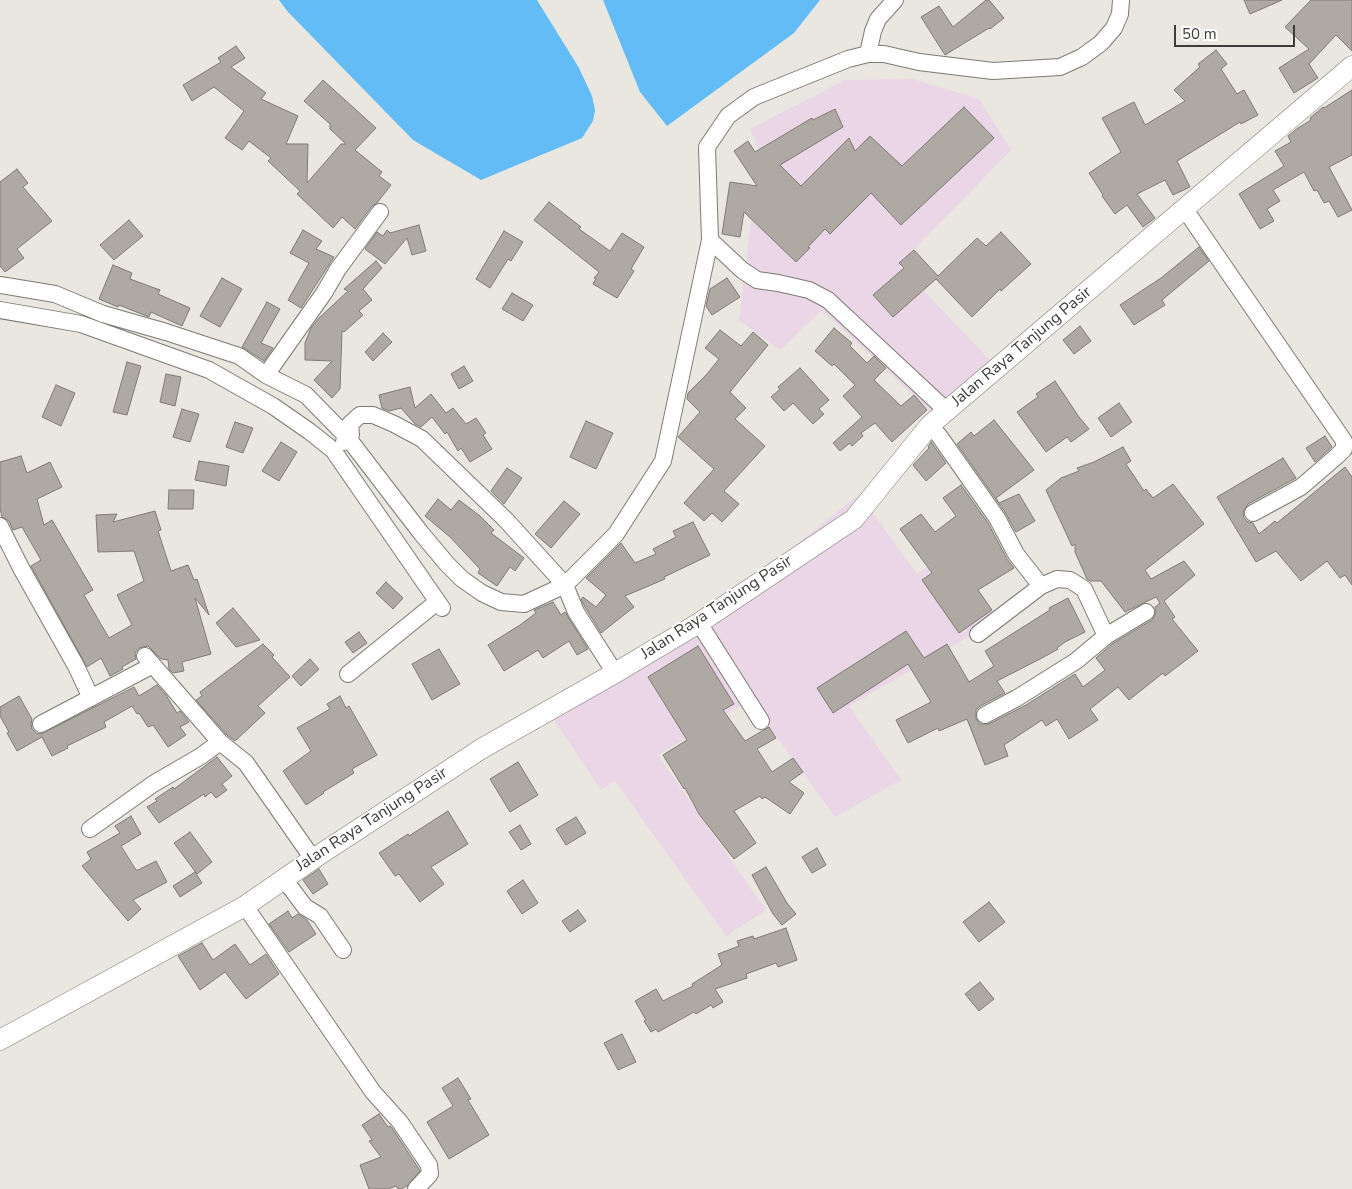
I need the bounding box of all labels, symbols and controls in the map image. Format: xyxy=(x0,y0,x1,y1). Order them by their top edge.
scale bar xyxy=(1177,15,1298,47)
text: 50 m xyxy=(1182,24,1217,44)
street label: Jalan Raya Tanjung Pasir xyxy=(948,283,1096,411)
street label: Jalan Raya Tanjung Pasir xyxy=(638,552,796,664)
street label: Jalan Raya Tanjung Pasir xyxy=(293,764,451,876)

